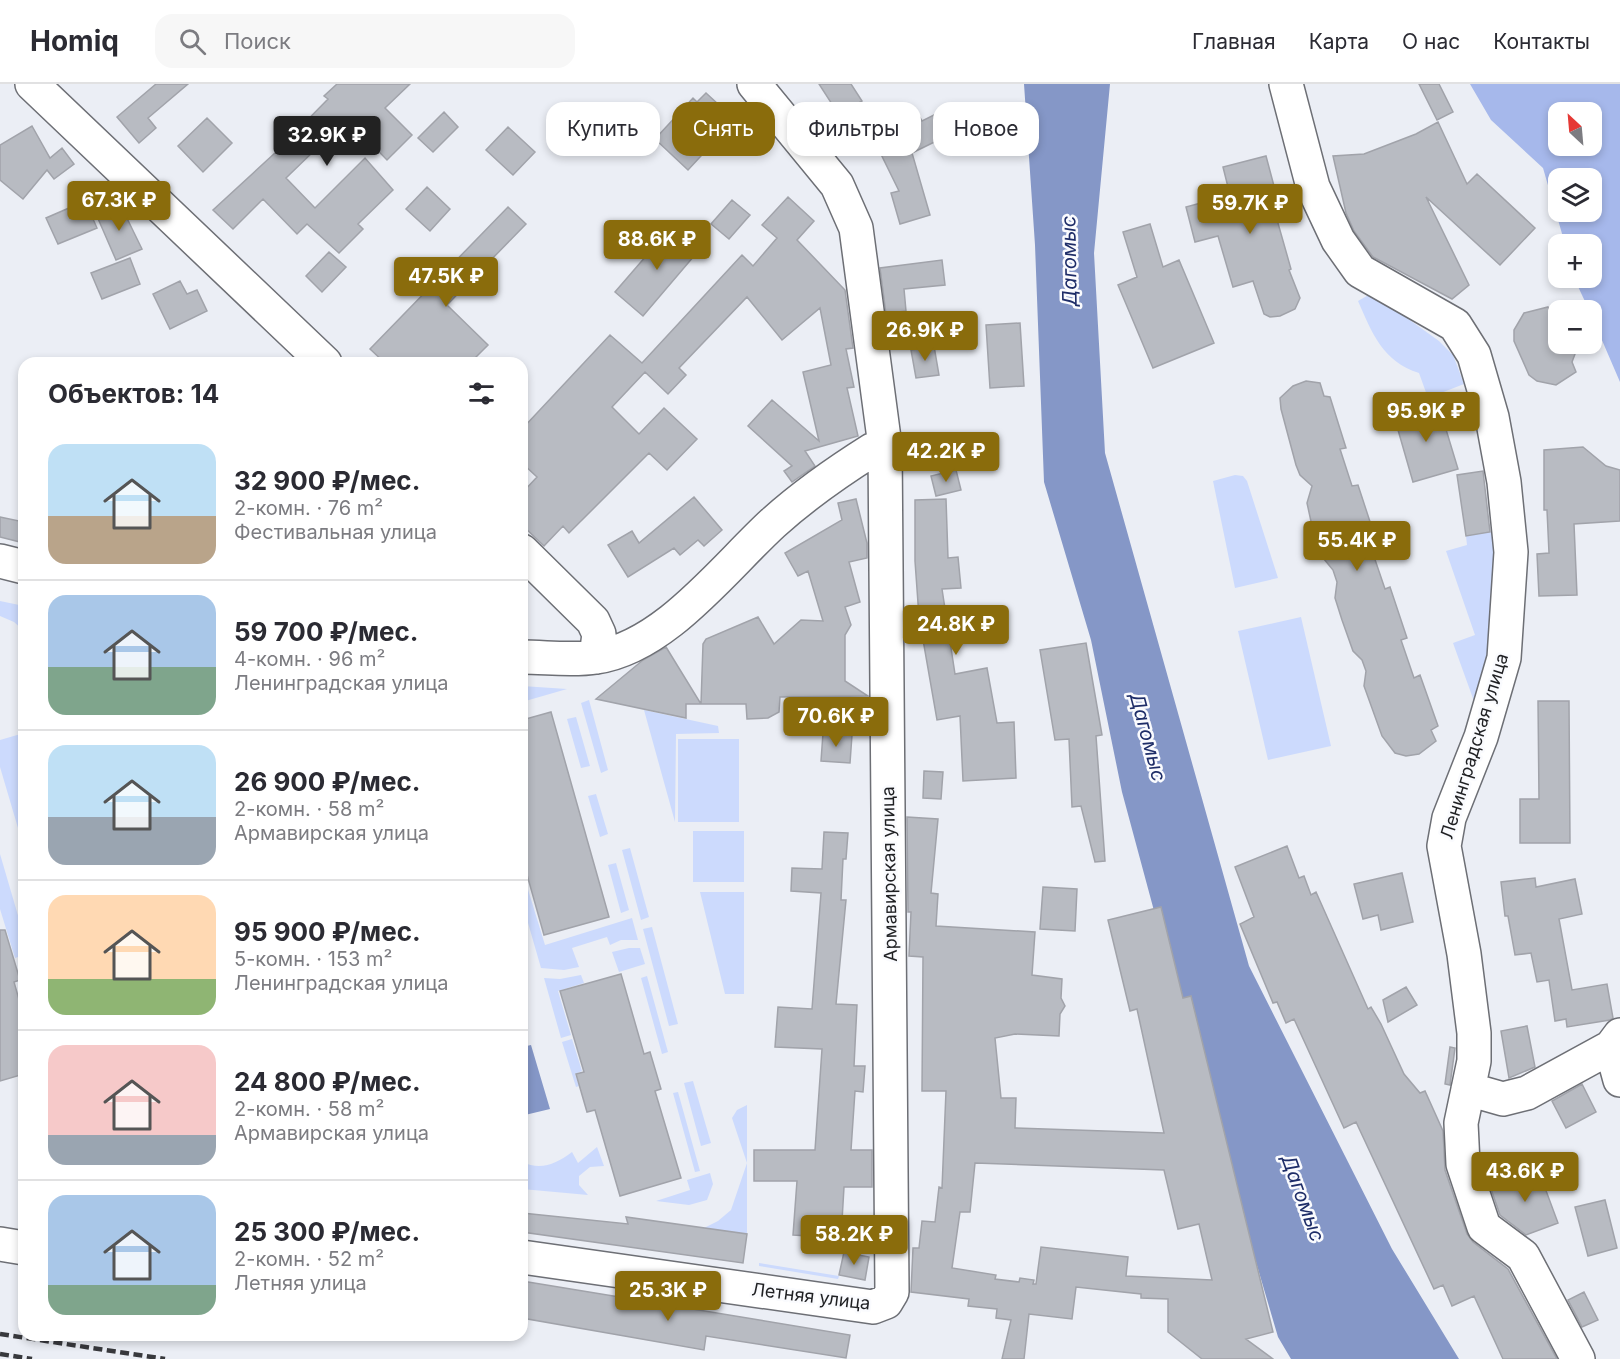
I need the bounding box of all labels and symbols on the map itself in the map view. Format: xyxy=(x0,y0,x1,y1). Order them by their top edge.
north arrow xyxy=(1548,102,1602,156)
pin: 32.9K ₽ xyxy=(272,116,382,167)
pin: 67.3K ₽ xyxy=(64,181,174,232)
pin: 59.7K ₽ xyxy=(1195,184,1305,235)
water label: Дагомыс xyxy=(1056,215,1082,308)
pin: 88.6K ₽ xyxy=(602,220,712,271)
pin: 47.5K ₽ xyxy=(391,257,501,308)
pin: 26.9K ₽ xyxy=(870,311,980,362)
pin: 95.9K ₽ xyxy=(1371,392,1481,443)
pin: 42.2K ₽ xyxy=(891,432,1001,483)
pin: 55.4K ₽ xyxy=(1302,521,1412,572)
pin: 24.8K ₽ xyxy=(901,605,1011,656)
street label: Ленинградская улица xyxy=(1436,651,1512,841)
water label: Дагомыс xyxy=(1124,689,1171,784)
pin: 70.6K ₽ xyxy=(781,697,891,748)
street label: Армавирская улица xyxy=(877,786,901,962)
water label: Дагомыс xyxy=(1276,1150,1330,1245)
pin: 43.6K ₽ xyxy=(1470,1152,1580,1203)
pin: 58.2K ₽ xyxy=(799,1215,909,1266)
pin: 25.3K ₽ xyxy=(613,1271,723,1322)
street label: Летняя улица xyxy=(750,1278,872,1314)

